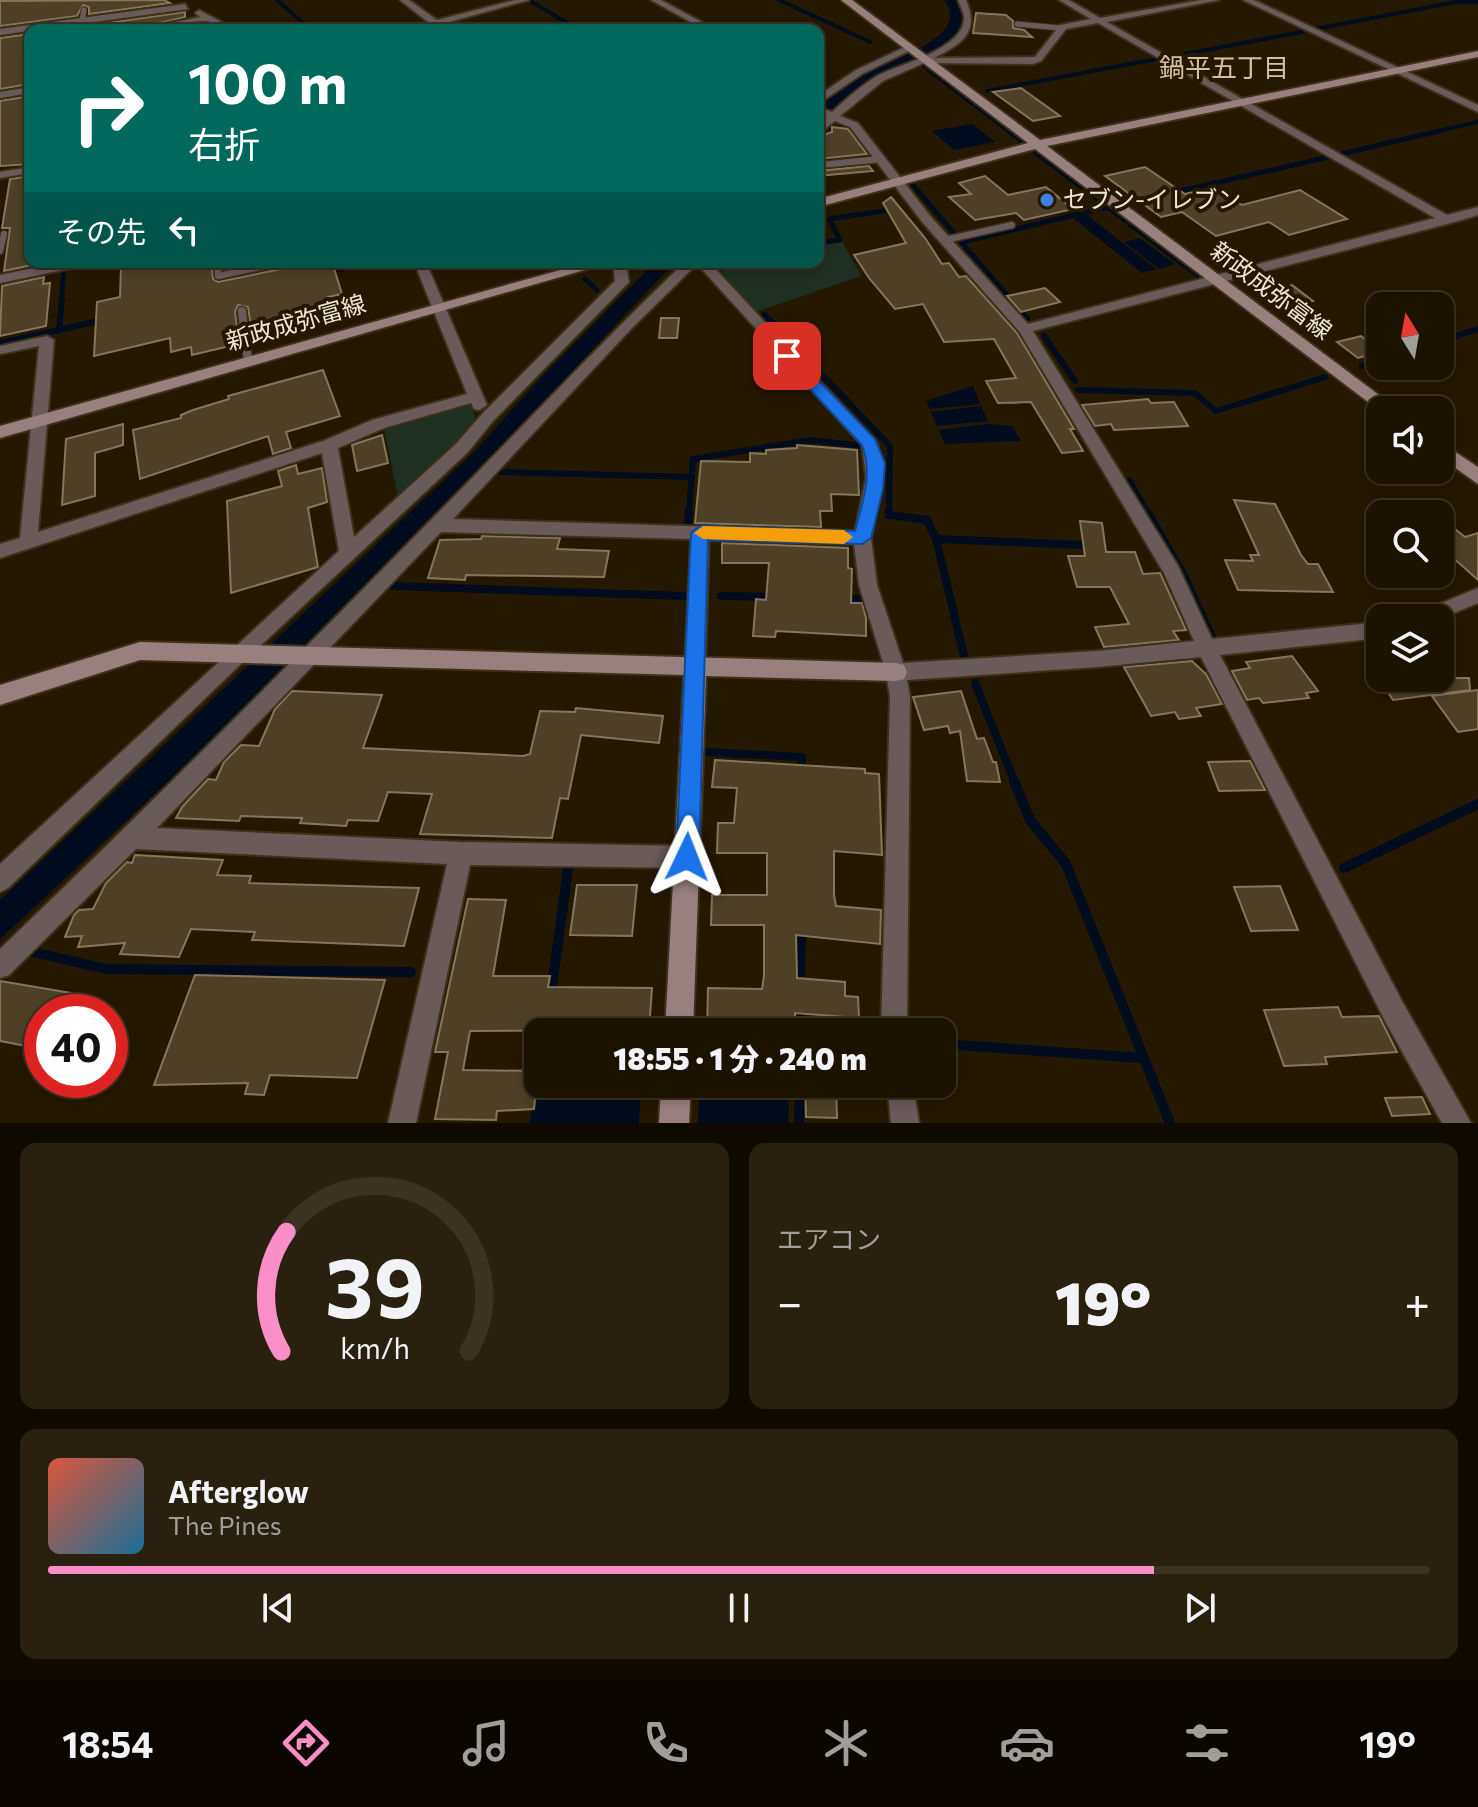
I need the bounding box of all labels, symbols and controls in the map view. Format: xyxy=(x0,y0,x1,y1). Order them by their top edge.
text: 100 m xyxy=(188,47,347,116)
district label: 鍋平五丁目 xyxy=(1159,51,1289,82)
icon: right xyxy=(56,56,160,160)
text: 右折 xyxy=(188,121,260,165)
place label: セブン-イレブン xyxy=(1063,184,1241,213)
marker: セブン-イレブン xyxy=(1038,191,1056,209)
icon: left xyxy=(162,208,206,252)
text: その先 xyxy=(56,212,146,249)
street label: 新政成弥富線 xyxy=(1206,235,1338,345)
street label: 新政成弥富線 xyxy=(222,288,369,355)
north arrow xyxy=(1366,292,1454,380)
map controls xyxy=(1366,292,1454,692)
pin xyxy=(753,322,821,390)
icon: arrive xyxy=(765,334,809,378)
button: sound xyxy=(1366,396,1454,484)
button: search xyxy=(1366,500,1454,588)
button: layers xyxy=(1366,604,1454,692)
position arrow xyxy=(645,815,729,899)
speed limit sign: 40 xyxy=(24,994,128,1098)
text: 18:55 · 1 分 · 240 m xyxy=(613,1039,867,1076)
text: エアコン xyxy=(777,1223,881,1254)
text: 39 xyxy=(325,1233,424,1335)
text: 19° xyxy=(1055,1264,1151,1337)
text: − xyxy=(777,1274,802,1328)
text: + xyxy=(1404,1274,1430,1328)
text: km/h xyxy=(340,1330,409,1365)
text: Afterglow xyxy=(168,1472,309,1509)
text: The Pines xyxy=(168,1509,282,1540)
icon: previous xyxy=(256,1586,300,1630)
icon: pause xyxy=(717,1586,761,1630)
icon: next xyxy=(1178,1586,1222,1630)
icon: directions xyxy=(278,1715,334,1771)
icon: music xyxy=(458,1715,514,1771)
icon: phone xyxy=(638,1715,694,1771)
icon: climate xyxy=(818,1715,874,1771)
icon: car xyxy=(999,1715,1055,1771)
icon: filters xyxy=(1179,1715,1235,1771)
text: 18:54 xyxy=(62,1721,153,1765)
text: 19° xyxy=(1359,1721,1416,1765)

